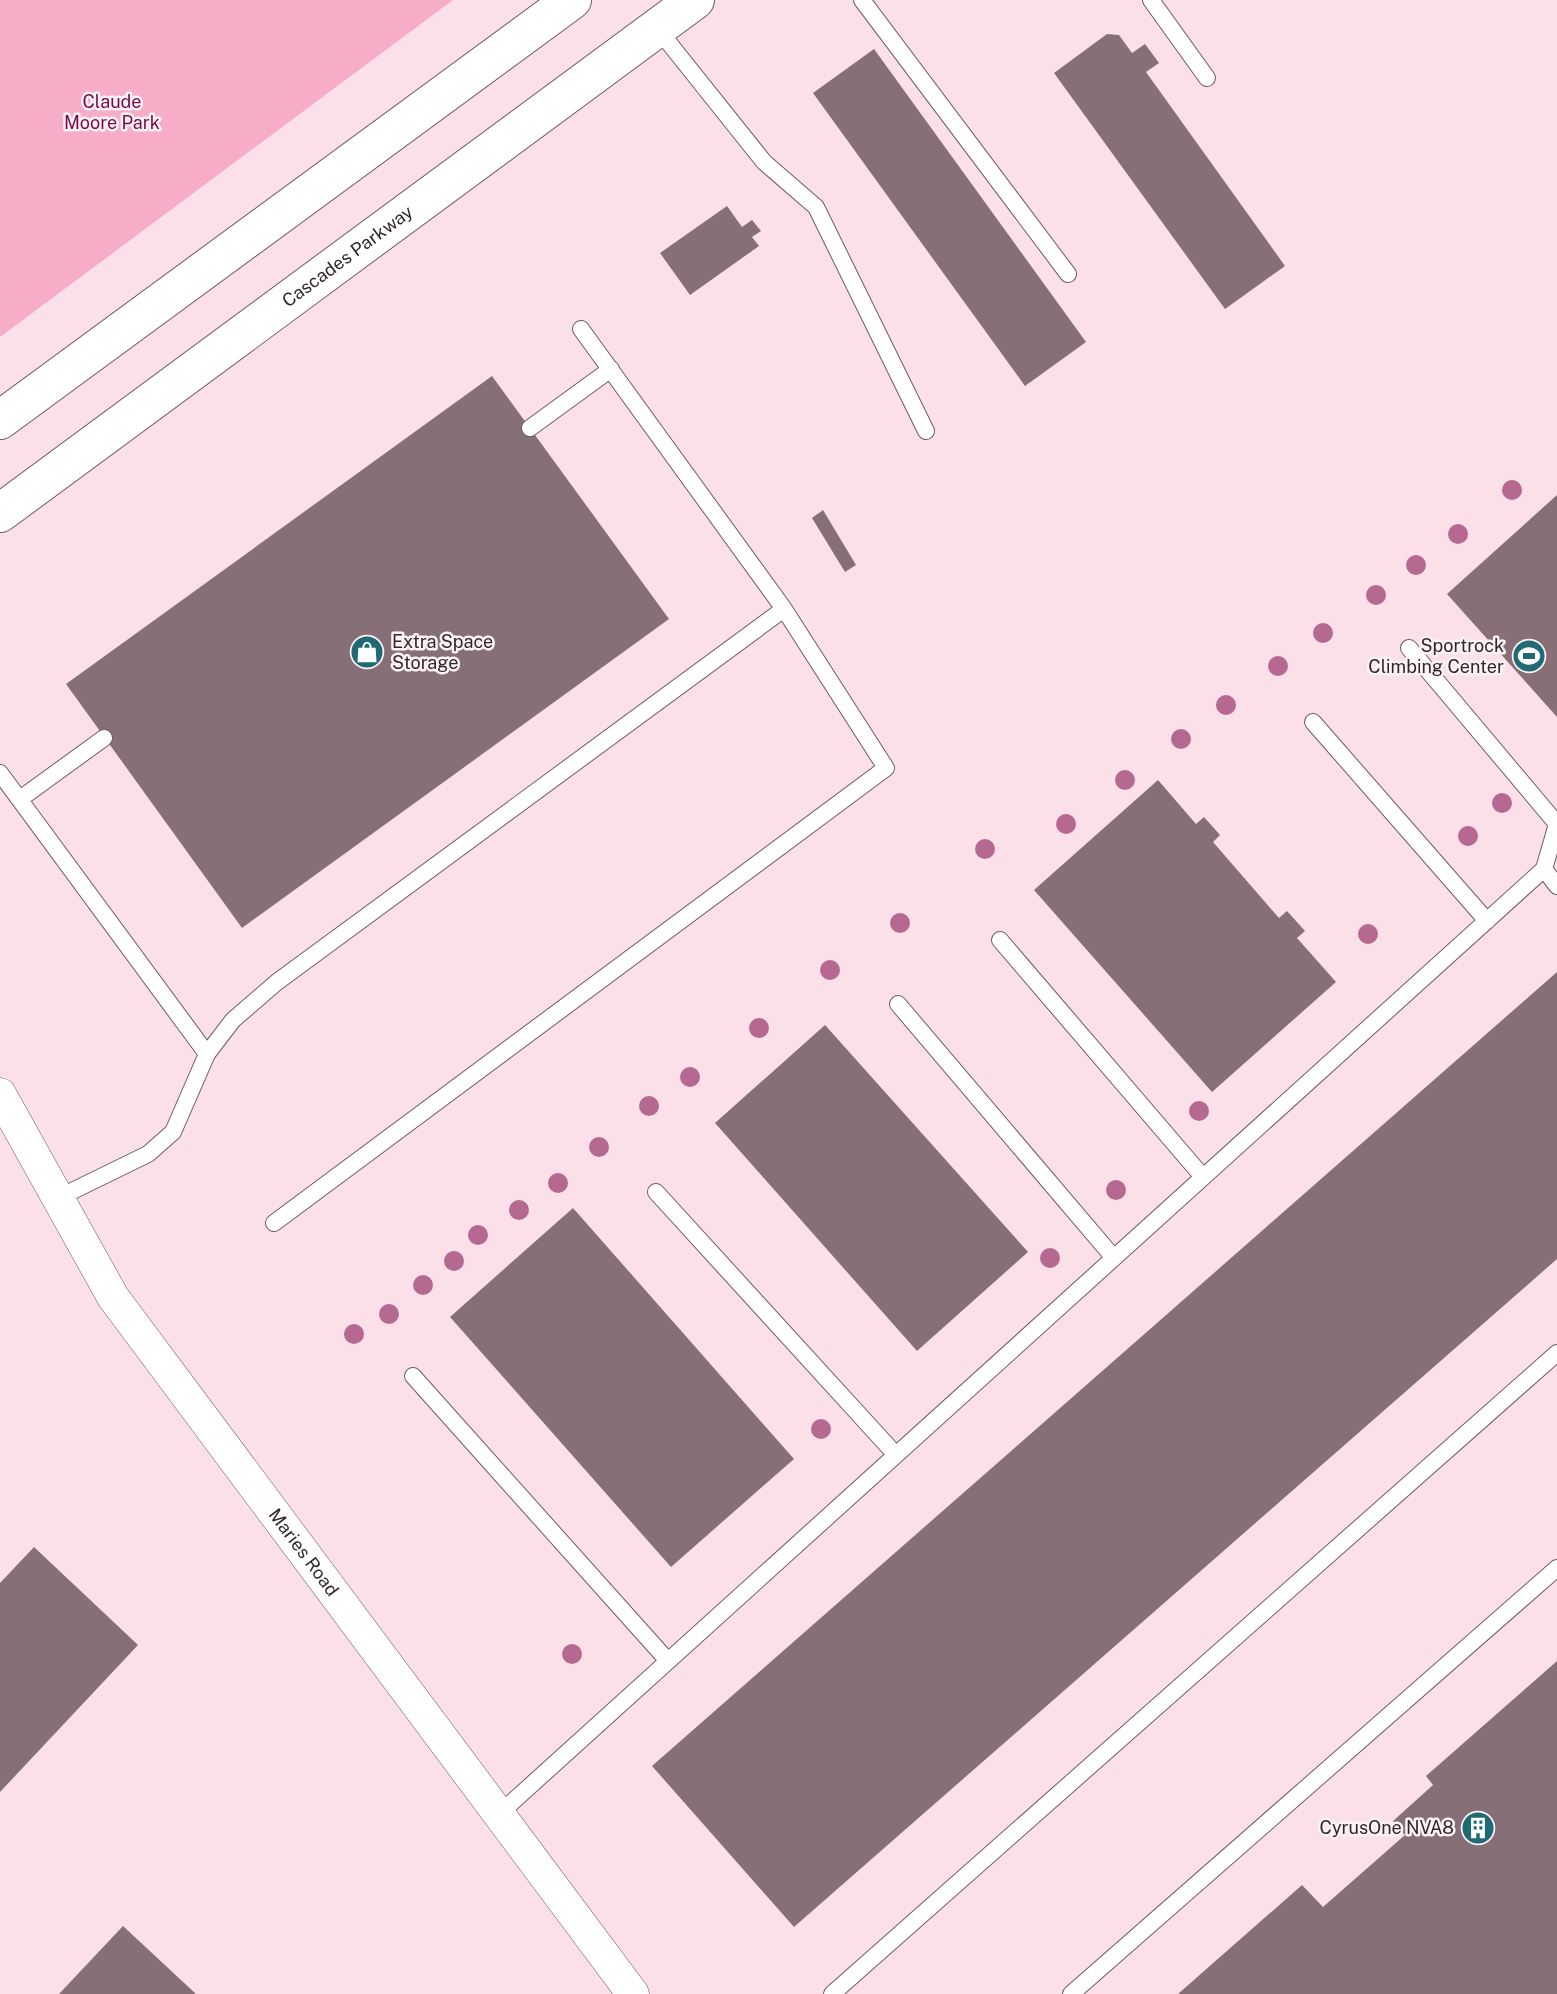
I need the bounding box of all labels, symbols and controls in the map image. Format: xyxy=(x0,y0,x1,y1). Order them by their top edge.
park label: Claude Moore Park xyxy=(64,91,160,133)
street label: Cascades Parkway xyxy=(278,201,417,311)
place label: Extra Space Storage xyxy=(392,631,493,673)
shop icon: Extra Space Storage xyxy=(348,633,386,671)
place label: Sportrock Climbing Center xyxy=(1368,635,1504,677)
sports icon: Sportrock Climbing Center xyxy=(1510,637,1548,675)
street label: Maries Road xyxy=(265,1504,343,1600)
building icon: CyrusOne NVA8 xyxy=(1459,1809,1497,1847)
place label: CyrusOne NVA8 xyxy=(1320,1817,1454,1838)

